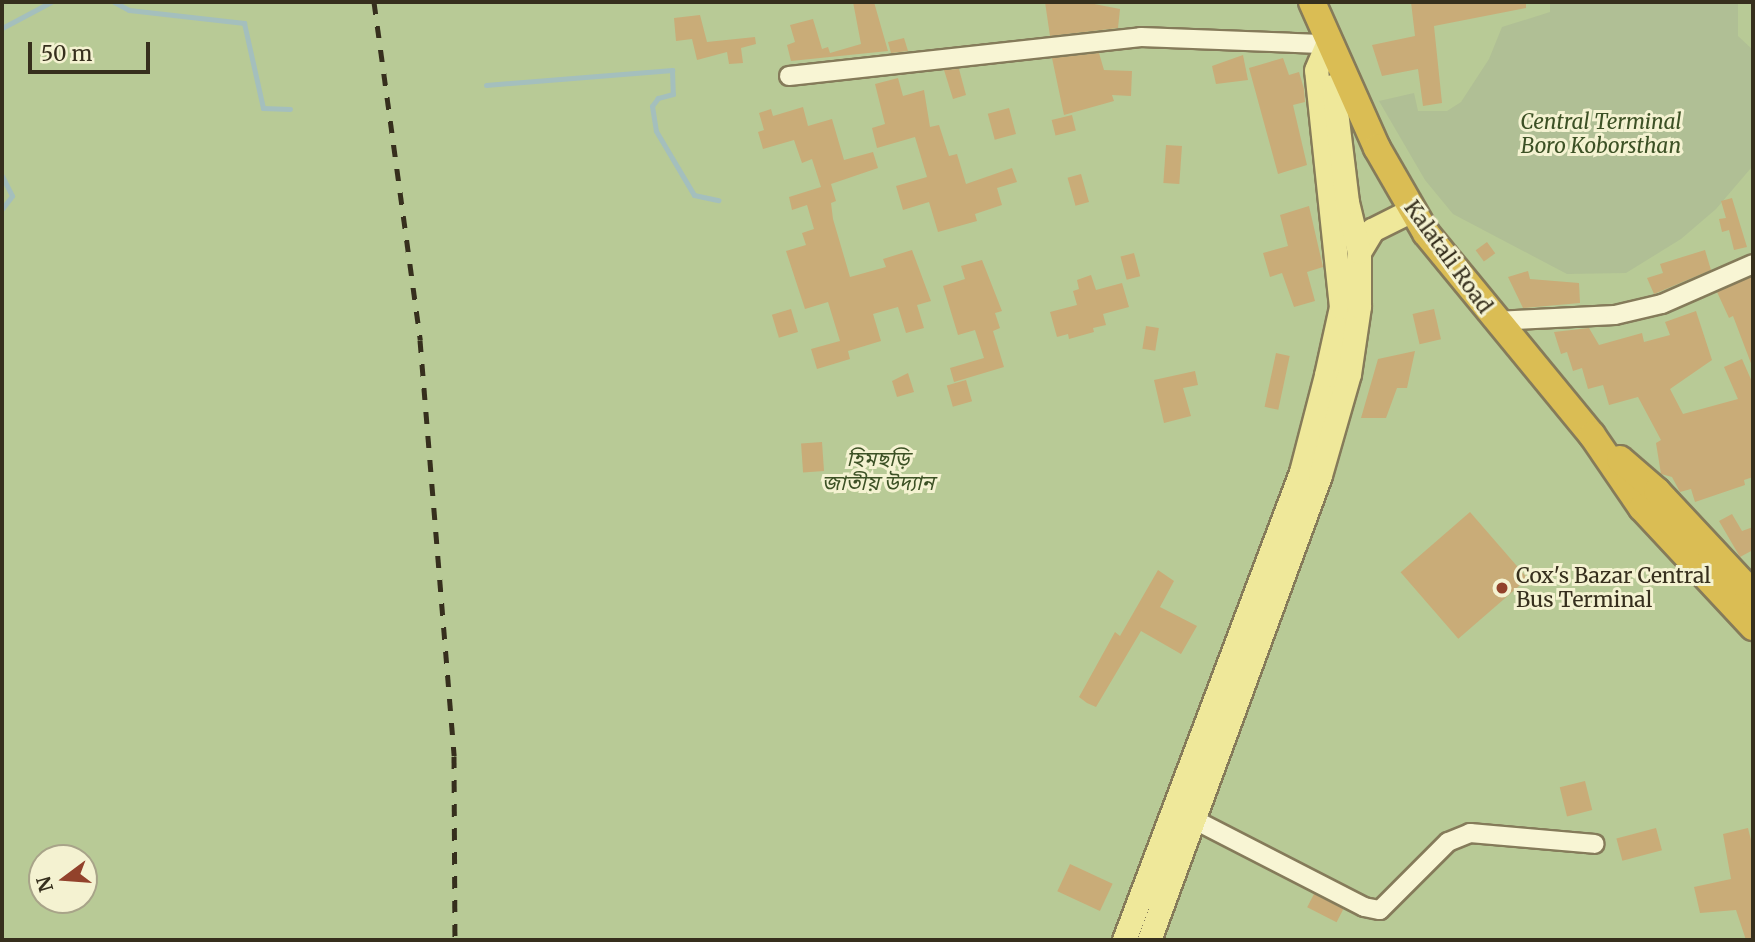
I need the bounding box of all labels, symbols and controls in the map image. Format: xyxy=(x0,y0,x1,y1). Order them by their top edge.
scale bar xyxy=(32,28,154,72)
text: 50 m xyxy=(41,40,92,67)
park label: Central Terminal Boro Koborsthan xyxy=(1520,109,1682,159)
street label: Kalatali Road xyxy=(1399,196,1497,318)
park label: হিমছড়ি জাতীয় উদ্যান xyxy=(822,446,934,496)
place label: Cox's Bazar Central Bus Terminal xyxy=(1516,563,1711,613)
marker: Cox's Bazar Central Bus Terminal xyxy=(1494,580,1510,596)
north arrow xyxy=(28,844,98,914)
text: N xyxy=(31,874,58,895)

